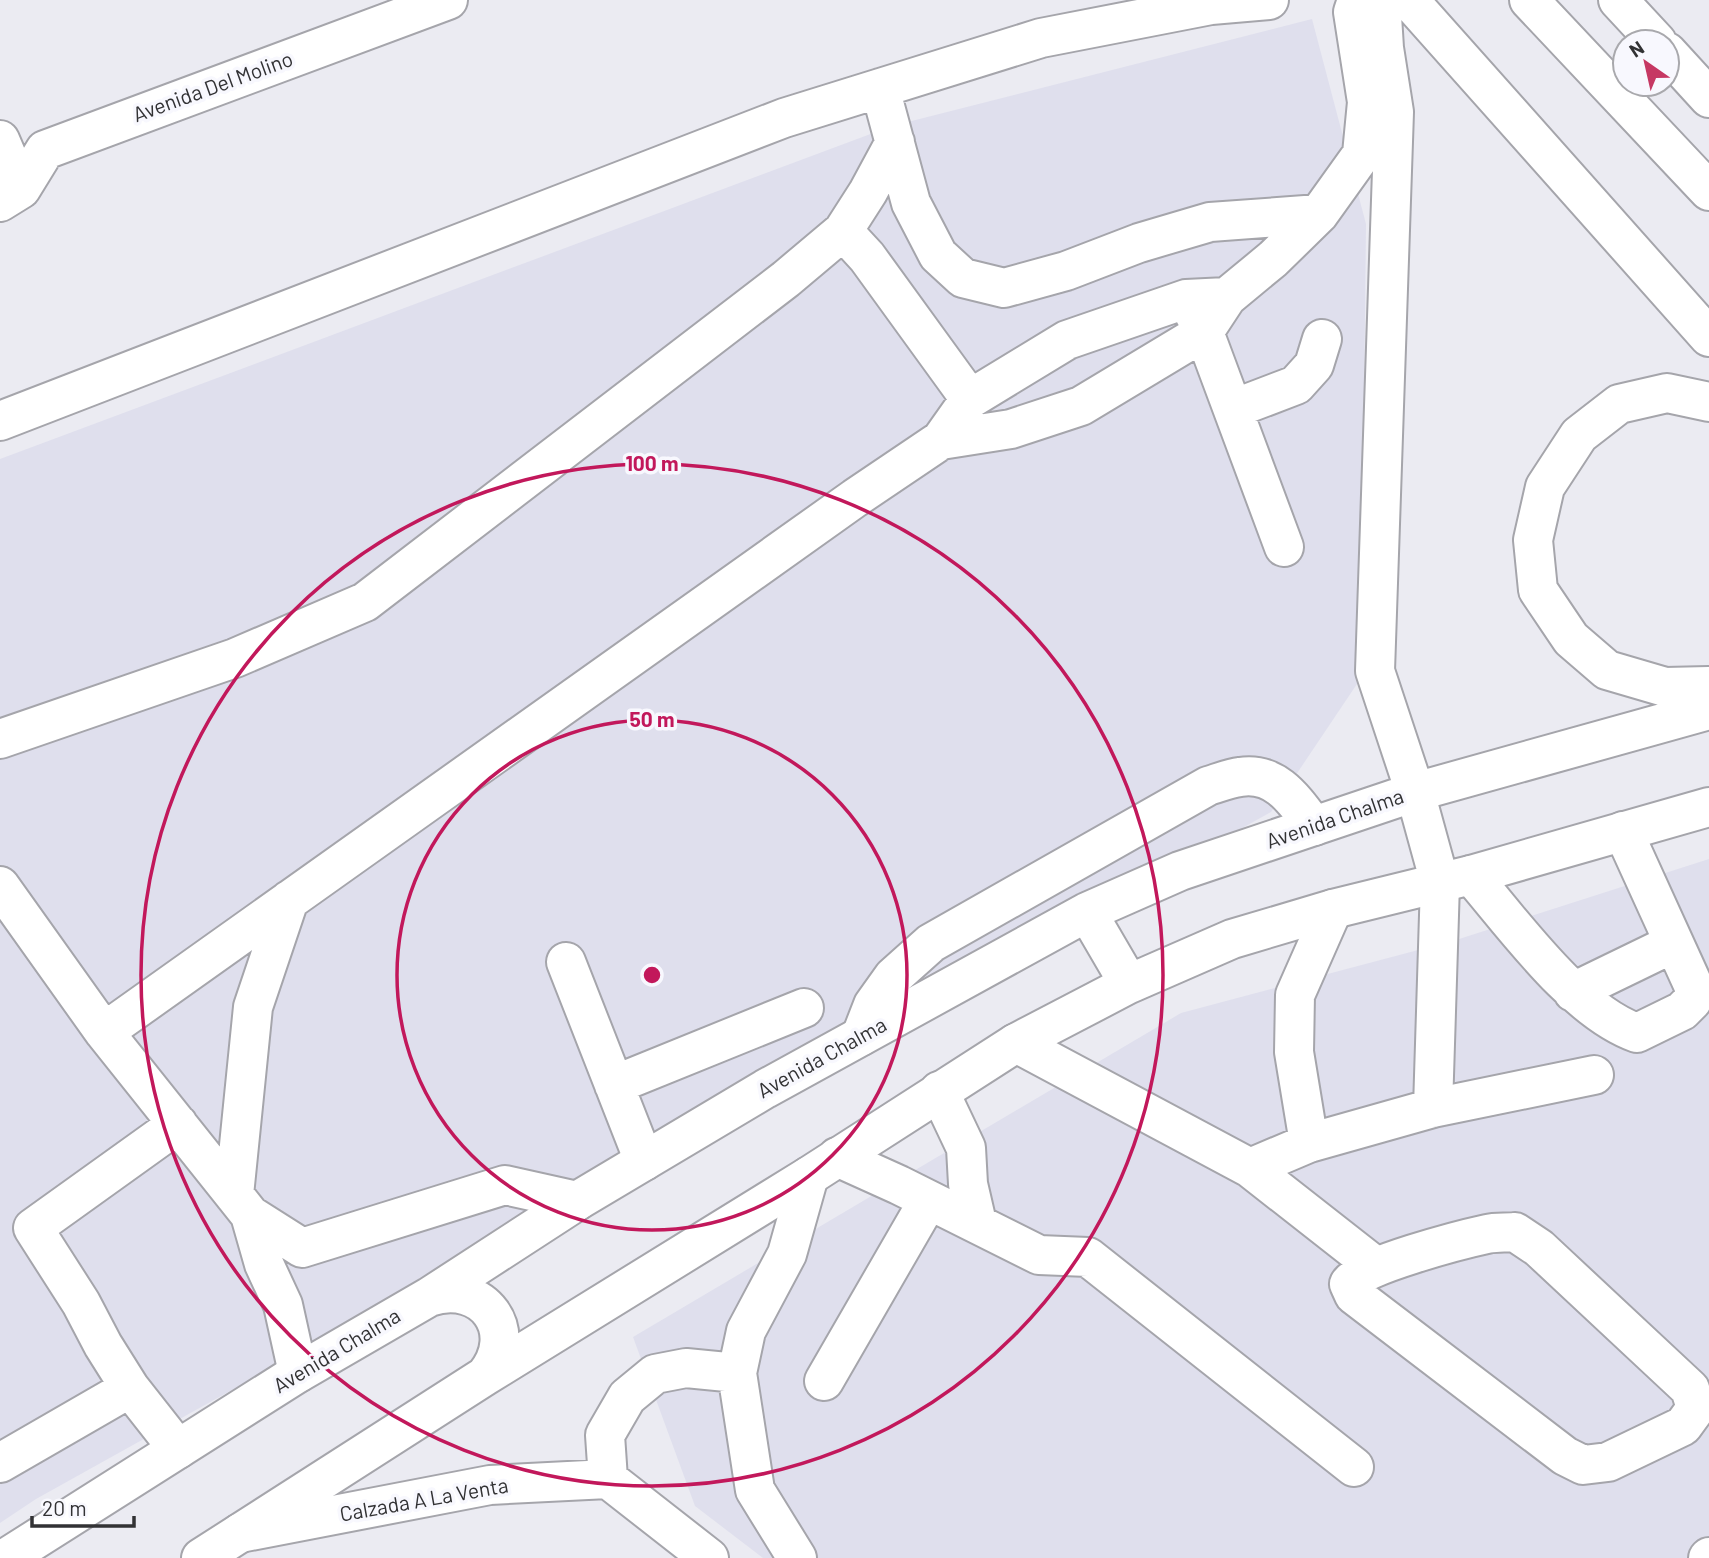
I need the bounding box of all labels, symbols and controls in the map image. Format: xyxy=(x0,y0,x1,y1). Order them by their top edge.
north arrow xyxy=(1611,28,1681,98)
text: N xyxy=(1625,35,1648,62)
street label: Avenida Del Molino xyxy=(129,45,296,126)
text: 100 m xyxy=(625,450,679,475)
text: 50 m xyxy=(629,706,675,731)
street label: Avenida Chalma xyxy=(1262,782,1407,853)
centre of rings xyxy=(640,963,664,987)
street label: Avenida Chalma xyxy=(752,1011,890,1102)
street label: Avenida Chalma xyxy=(268,1302,404,1397)
street label: Calzada A La Venta xyxy=(338,1471,510,1526)
scale bar xyxy=(32,1484,133,1528)
text: 20 m xyxy=(42,1495,87,1520)

